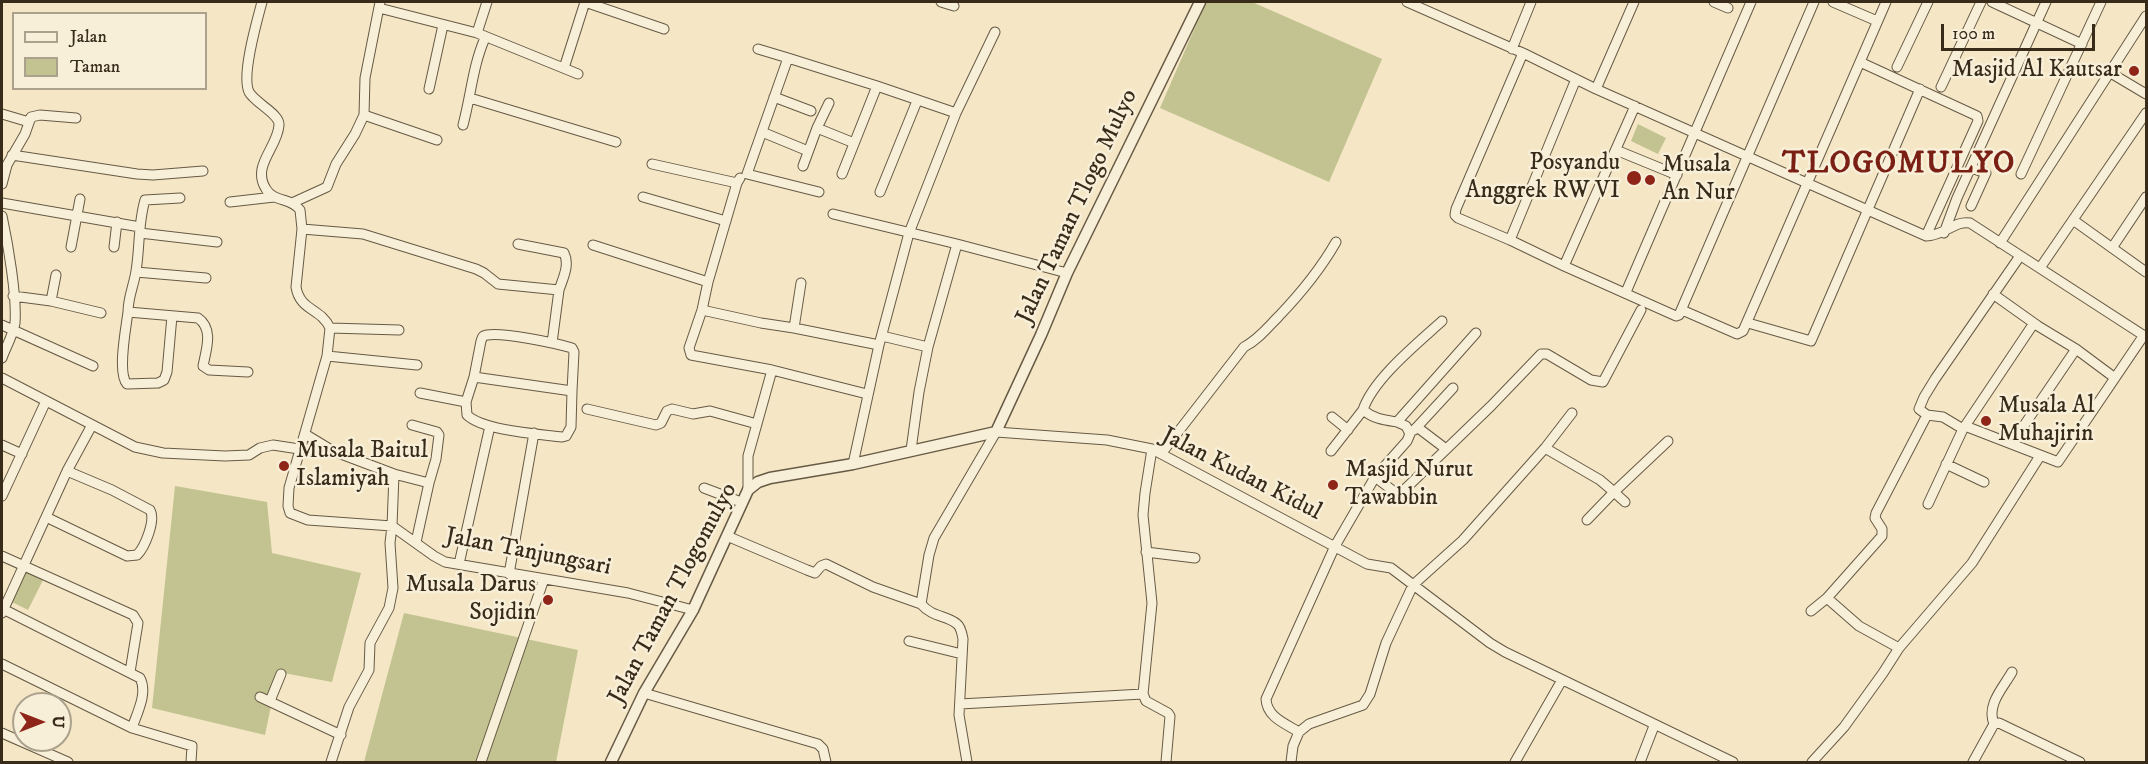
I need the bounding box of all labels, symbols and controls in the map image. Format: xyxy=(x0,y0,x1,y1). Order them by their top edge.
legend xyxy=(12,12,207,90)
scale bar xyxy=(1944,12,2098,50)
text: 100 m xyxy=(1952,23,1995,45)
text: Jalan xyxy=(70,26,107,48)
text: Taman xyxy=(70,56,120,78)
place label: Masjid Al Kautsar xyxy=(1952,57,2122,85)
marker: Masjid Al Kautsar xyxy=(2127,64,2141,78)
street label: Jalan Taman Tlogo Mulyo xyxy=(1011,85,1145,329)
district label: TLOGOMULYO xyxy=(1782,148,2016,184)
place label: Posyandu Anggrek RW VI xyxy=(1465,150,1620,206)
place label: Musala An Nur xyxy=(1662,152,1735,208)
marker: Posyandu Anggrek RW VI xyxy=(1625,169,1643,187)
marker: Musala An Nur xyxy=(1643,173,1657,187)
place label: Musala Al Muhajirin xyxy=(1998,393,2094,449)
marker: Musala Al Muhajirin xyxy=(1979,414,1993,428)
street label: Jalan Kudan Kidul xyxy=(1156,422,1326,528)
place label: Musala Baitul Islamiyah xyxy=(296,438,428,494)
place label: Masjid Nurut Tawabbin xyxy=(1345,457,1473,513)
marker: Musala Baitul Islamiyah xyxy=(277,459,291,473)
marker: Masjid Nurut Tawabbin xyxy=(1326,478,1340,492)
street label: Jalan Taman Tlogomulyo xyxy=(603,479,745,709)
street label: Jalan Tanjungsari xyxy=(443,523,613,583)
place label: Musala Darus Sojidin xyxy=(405,572,536,628)
marker: Musala Darus Sojidin xyxy=(541,593,555,607)
north arrow xyxy=(12,692,72,752)
text: U xyxy=(48,716,68,728)

